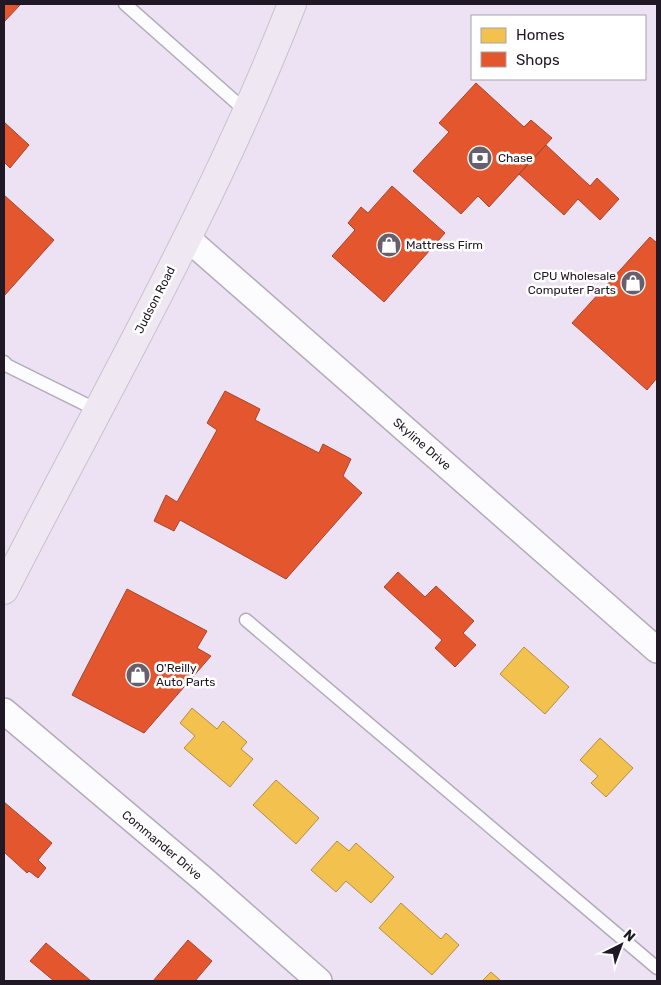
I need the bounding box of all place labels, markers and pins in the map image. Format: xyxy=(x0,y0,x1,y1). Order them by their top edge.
bank icon: Chase xyxy=(467,145,493,171)
place label: Chase xyxy=(498,151,533,165)
shop icon: Mattress Firm xyxy=(376,232,402,258)
place label: Mattress Firm xyxy=(406,238,483,252)
place label: CPU Wholesale Computer Parts xyxy=(528,269,616,297)
shop icon: CPU Wholesale Computer Parts xyxy=(620,270,646,296)
place label: O'Reilly Auto Parts xyxy=(156,661,215,689)
shop icon: O'Reilly Auto Parts xyxy=(125,662,151,688)

